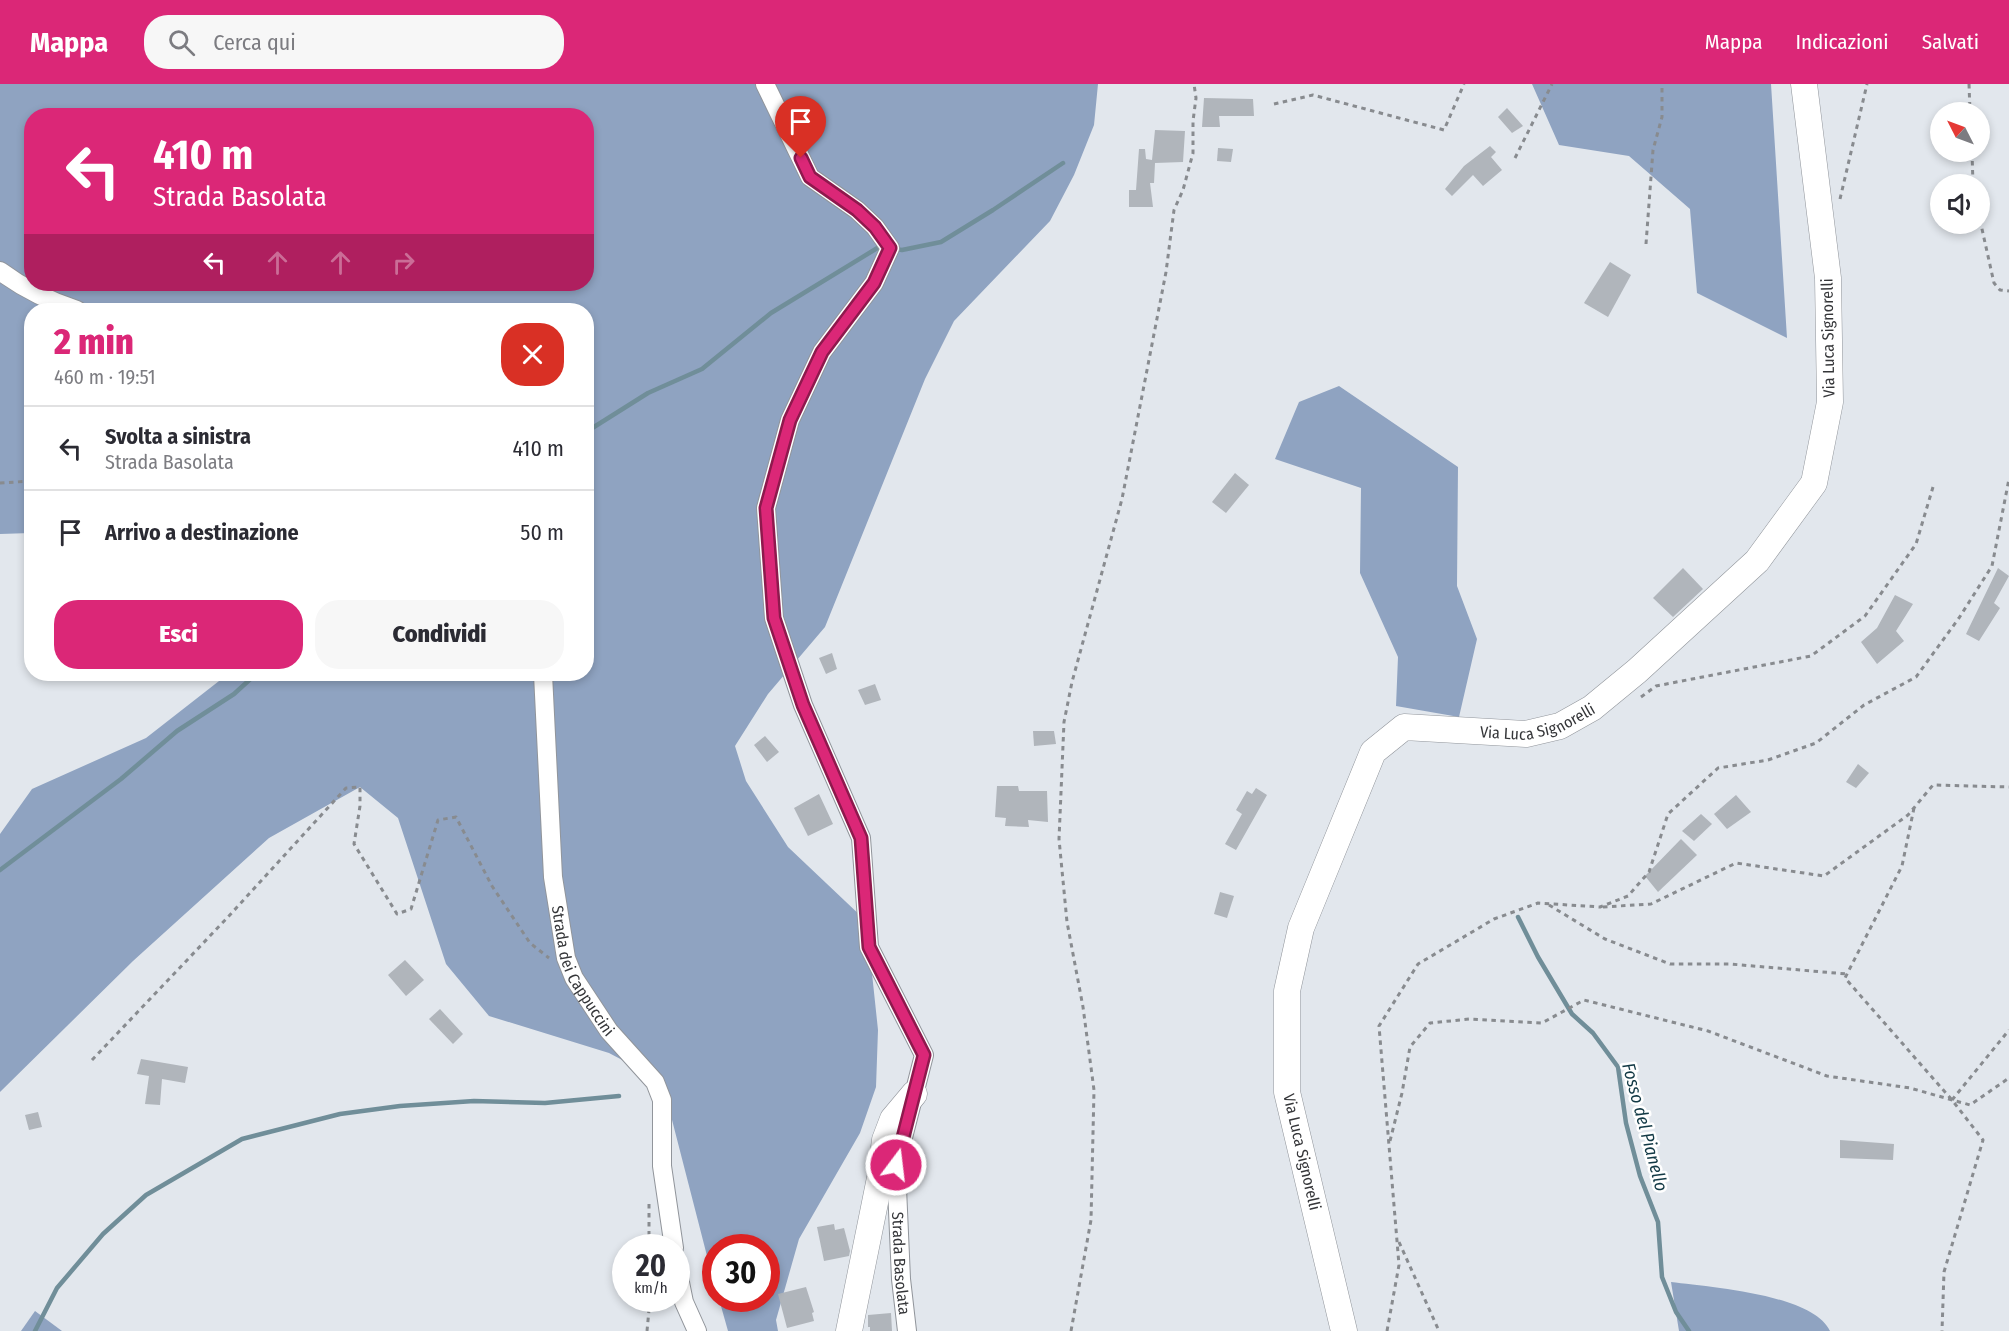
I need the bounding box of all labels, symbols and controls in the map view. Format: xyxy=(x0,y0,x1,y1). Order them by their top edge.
search box xyxy=(144,15,564,69)
text: Mappa xyxy=(30,26,108,59)
icon: search xyxy=(165,26,198,59)
text: Cerca qui xyxy=(213,29,296,56)
text: Mappa xyxy=(1705,29,1762,55)
text: Indicazioni xyxy=(1795,29,1889,55)
text: Salvati xyxy=(1922,29,1979,55)
pin xyxy=(775,96,826,158)
north arrow xyxy=(1930,102,1990,162)
map controls xyxy=(1930,102,1990,234)
icon: arrive xyxy=(784,105,817,138)
text: 410 m xyxy=(153,130,253,180)
icon: left xyxy=(54,132,132,210)
button: sound xyxy=(1930,174,1990,234)
text: Strada Basolata xyxy=(153,181,327,213)
icon: left xyxy=(198,246,231,279)
icon: ahead xyxy=(261,246,294,279)
icon: ahead xyxy=(324,246,357,279)
icon: right xyxy=(387,246,420,279)
street label: Via Luca Signorelli xyxy=(1817,278,1839,398)
text: 2 min xyxy=(54,320,134,364)
button: close xyxy=(501,323,564,386)
text: 460 m · 19:51 xyxy=(54,365,156,389)
text: Svolta a sinistra xyxy=(105,423,251,450)
icon: left xyxy=(54,432,87,465)
text: 410 m xyxy=(512,435,564,462)
text: Strada Basolata xyxy=(105,450,234,474)
icon: arrive xyxy=(54,516,87,549)
text: Arrivo a destinazione xyxy=(105,519,299,546)
text: 50 m xyxy=(520,519,564,546)
button: Esci xyxy=(54,600,303,669)
button: Condividi xyxy=(315,600,564,669)
street label: Via Luca Signorelli xyxy=(1479,699,1598,743)
street label: Strada dei Cappuccini xyxy=(548,904,618,1040)
water label: Fosso del Pianello xyxy=(1617,1060,1673,1194)
street label: Via Luca Signorelli xyxy=(1279,1092,1325,1212)
position arrow xyxy=(864,1133,928,1197)
street label: Strada Basolata xyxy=(889,1211,915,1316)
speed limit sign: 30 xyxy=(702,1234,780,1312)
text: 20 xyxy=(636,1248,666,1284)
text: km/h xyxy=(634,1279,668,1297)

